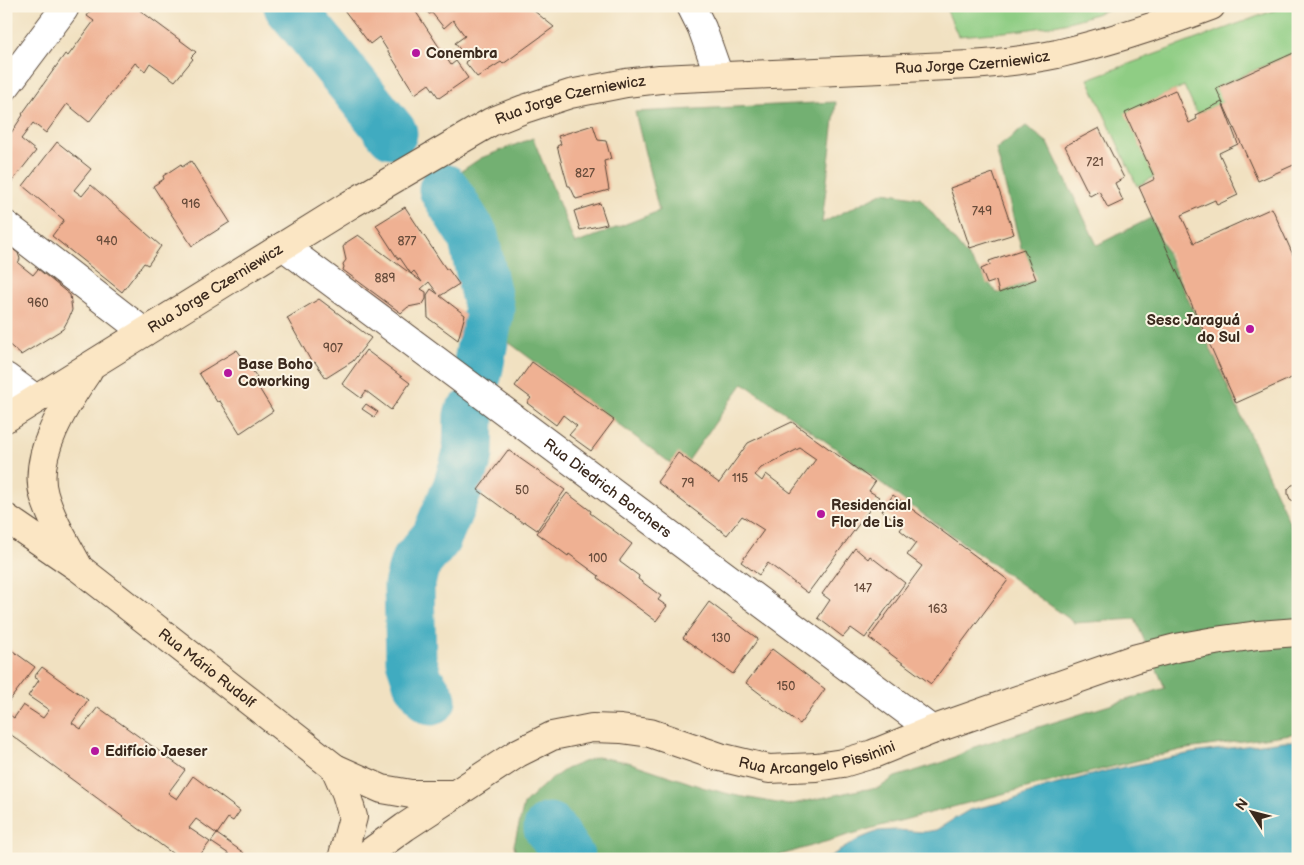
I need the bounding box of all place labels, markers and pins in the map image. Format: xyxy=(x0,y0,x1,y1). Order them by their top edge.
place label: Conembra xyxy=(426,44,498,63)
marker: Conembra xyxy=(410,47,422,59)
place label: Sesc Jaraguá do Sul xyxy=(1147,311,1240,347)
marker: Sesc Jaraguá do Sul xyxy=(1244,323,1256,335)
place label: Base Boho Coworking xyxy=(238,355,314,391)
marker: Base Boho Coworking xyxy=(222,367,234,379)
place label: Residencial Flor de Lis xyxy=(831,496,911,532)
marker: Residencial Flor de Lis xyxy=(815,508,827,520)
place label: Edifício Jaeser xyxy=(105,742,208,761)
marker: Edifício Jaeser xyxy=(89,745,101,757)

